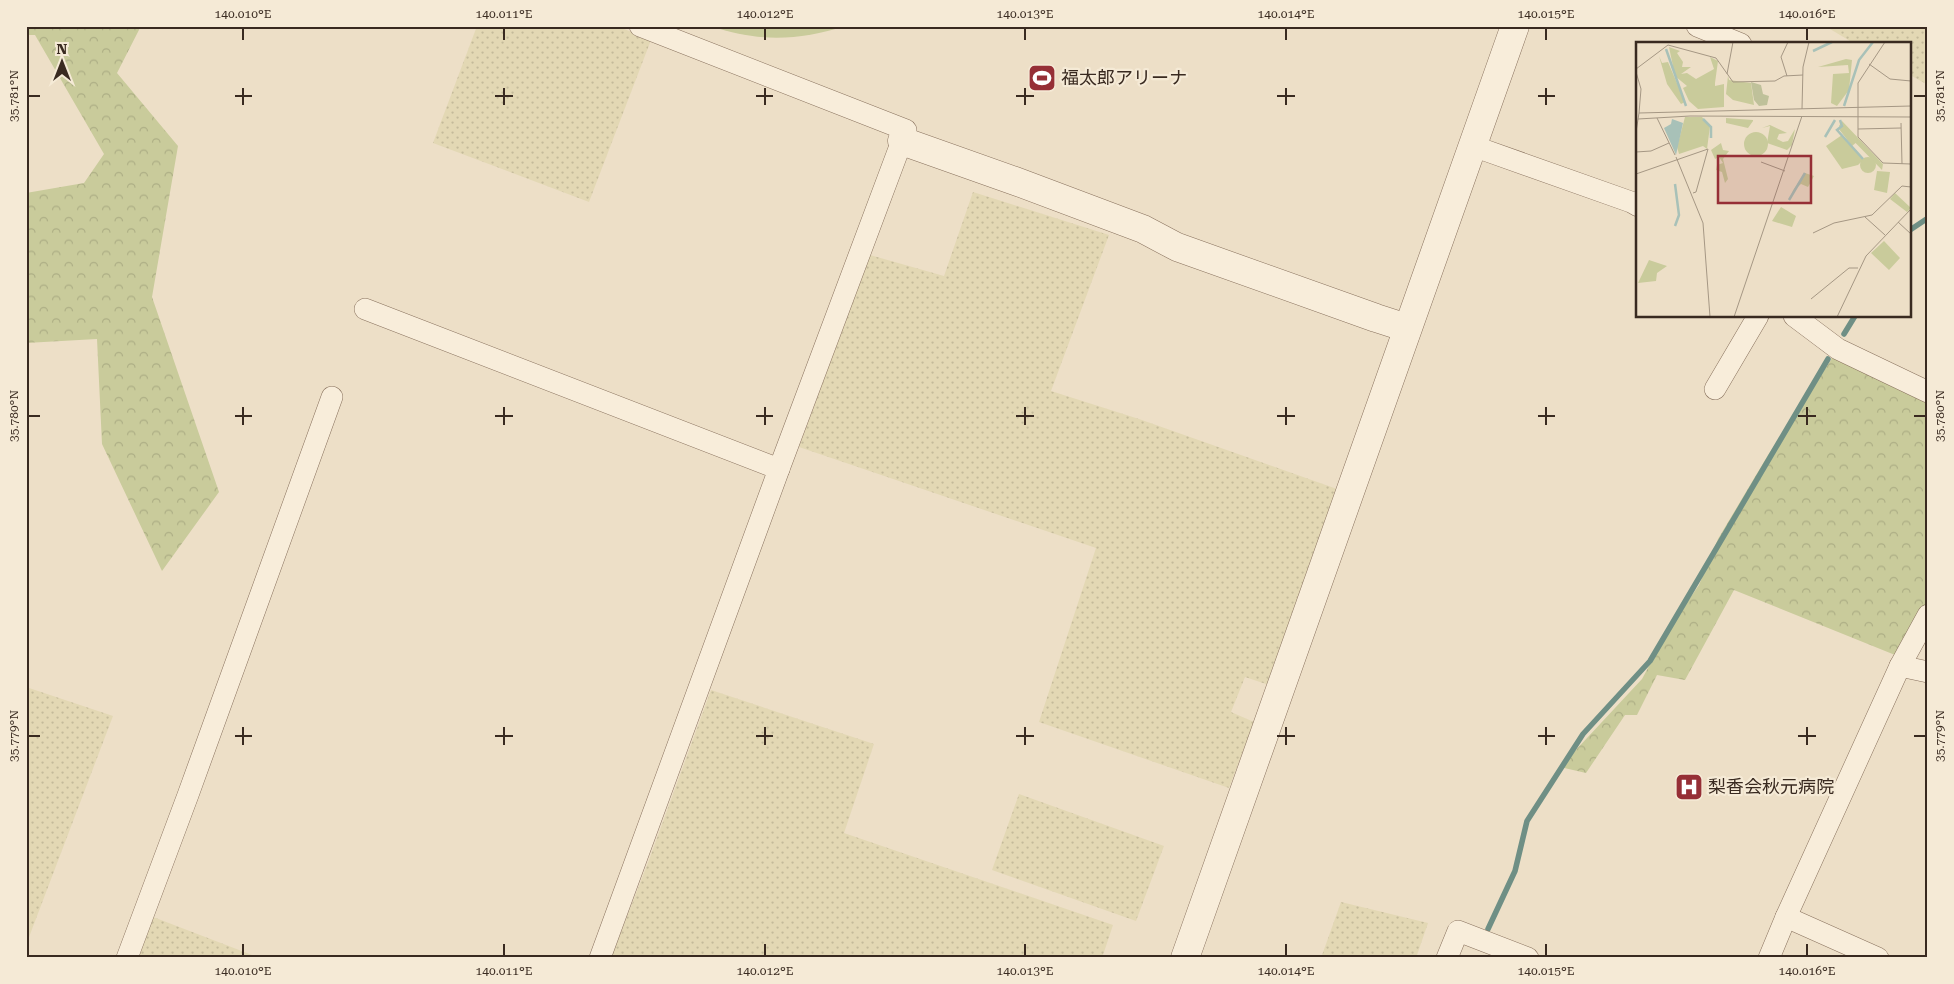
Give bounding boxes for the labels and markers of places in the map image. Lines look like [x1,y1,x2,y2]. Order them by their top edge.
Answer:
sports icon: 福太郎アリーナ [1027,63,1057,93]
place label: 福太郎アリーナ [1061,67,1187,88]
hospital icon: 梨香会秋元病院 [1674,772,1704,802]
place label: 梨香会秋元病院 [1708,776,1834,797]

